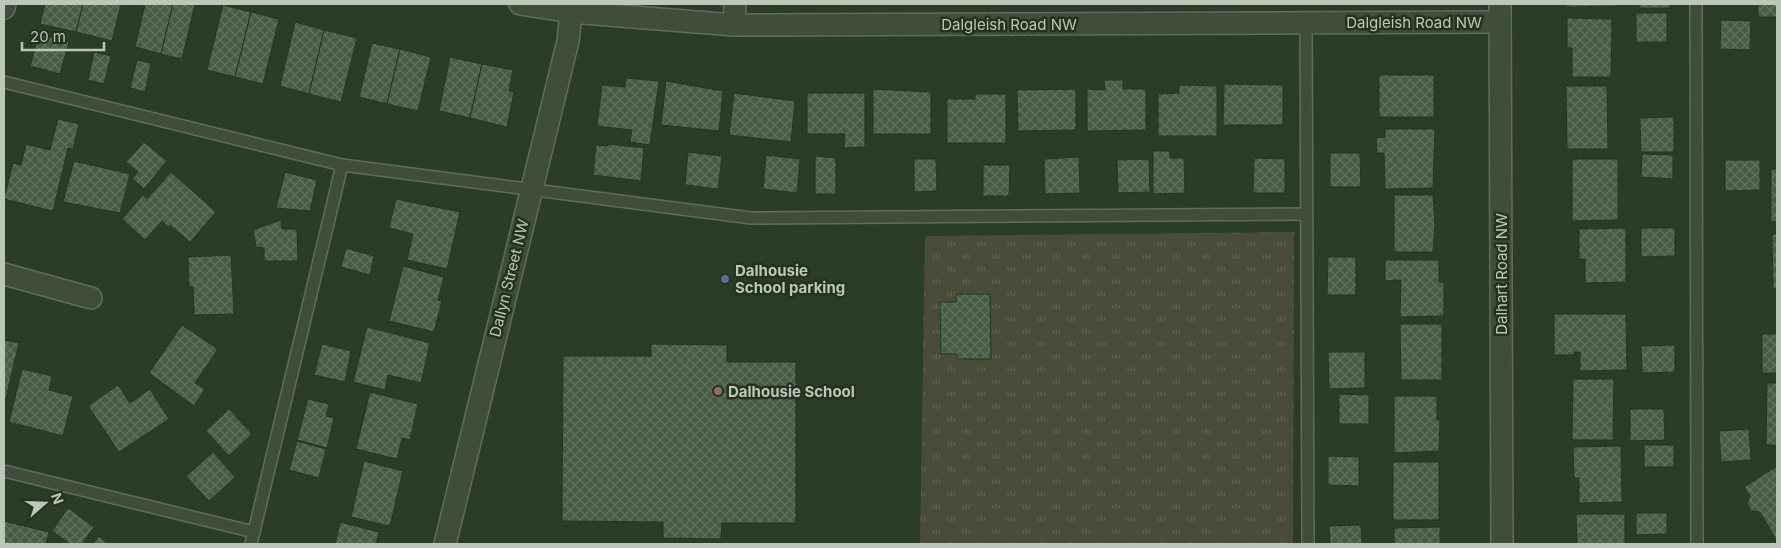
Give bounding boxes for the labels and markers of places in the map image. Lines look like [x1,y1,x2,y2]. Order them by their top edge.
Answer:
place label: Dalhousie School parking [735,261,845,297]
marker: Dalhousie School parking [719,273,731,285]
place label: Dalhousie School [728,382,855,401]
marker: Dalhousie School [712,385,724,397]

